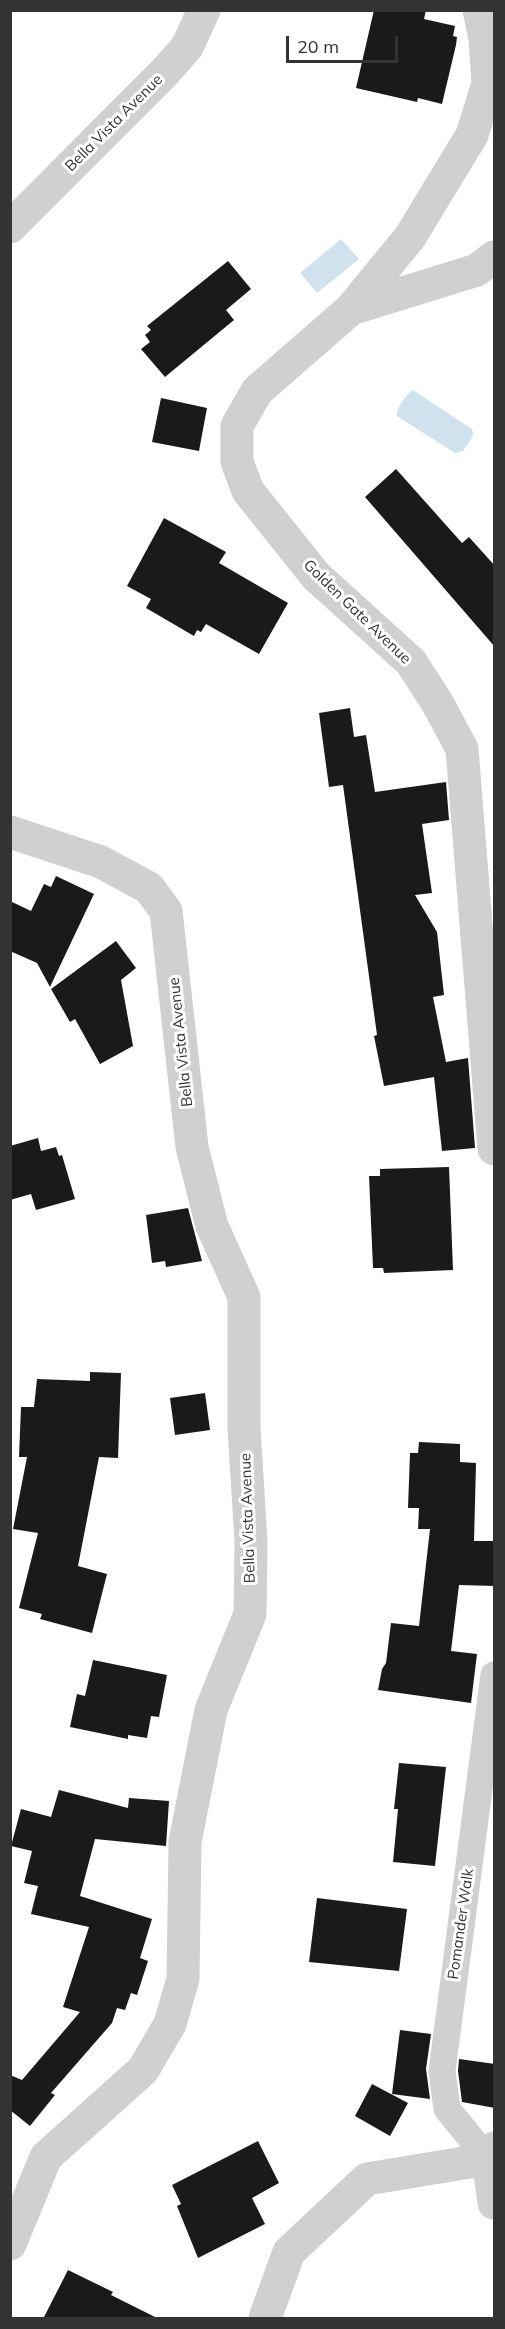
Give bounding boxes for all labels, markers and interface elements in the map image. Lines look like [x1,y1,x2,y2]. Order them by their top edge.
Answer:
scale bar [289,24,402,62]
text: 20 m [297,35,339,58]
street label: Bella Vista Avenue [62,71,166,175]
street label: Golden Gate Avenue [300,556,414,668]
street label: Bella Vista Avenue [165,976,197,1108]
street label: Bella Vista Avenue [237,1453,259,1583]
street label: Pomander Walk [444,1867,478,1981]

